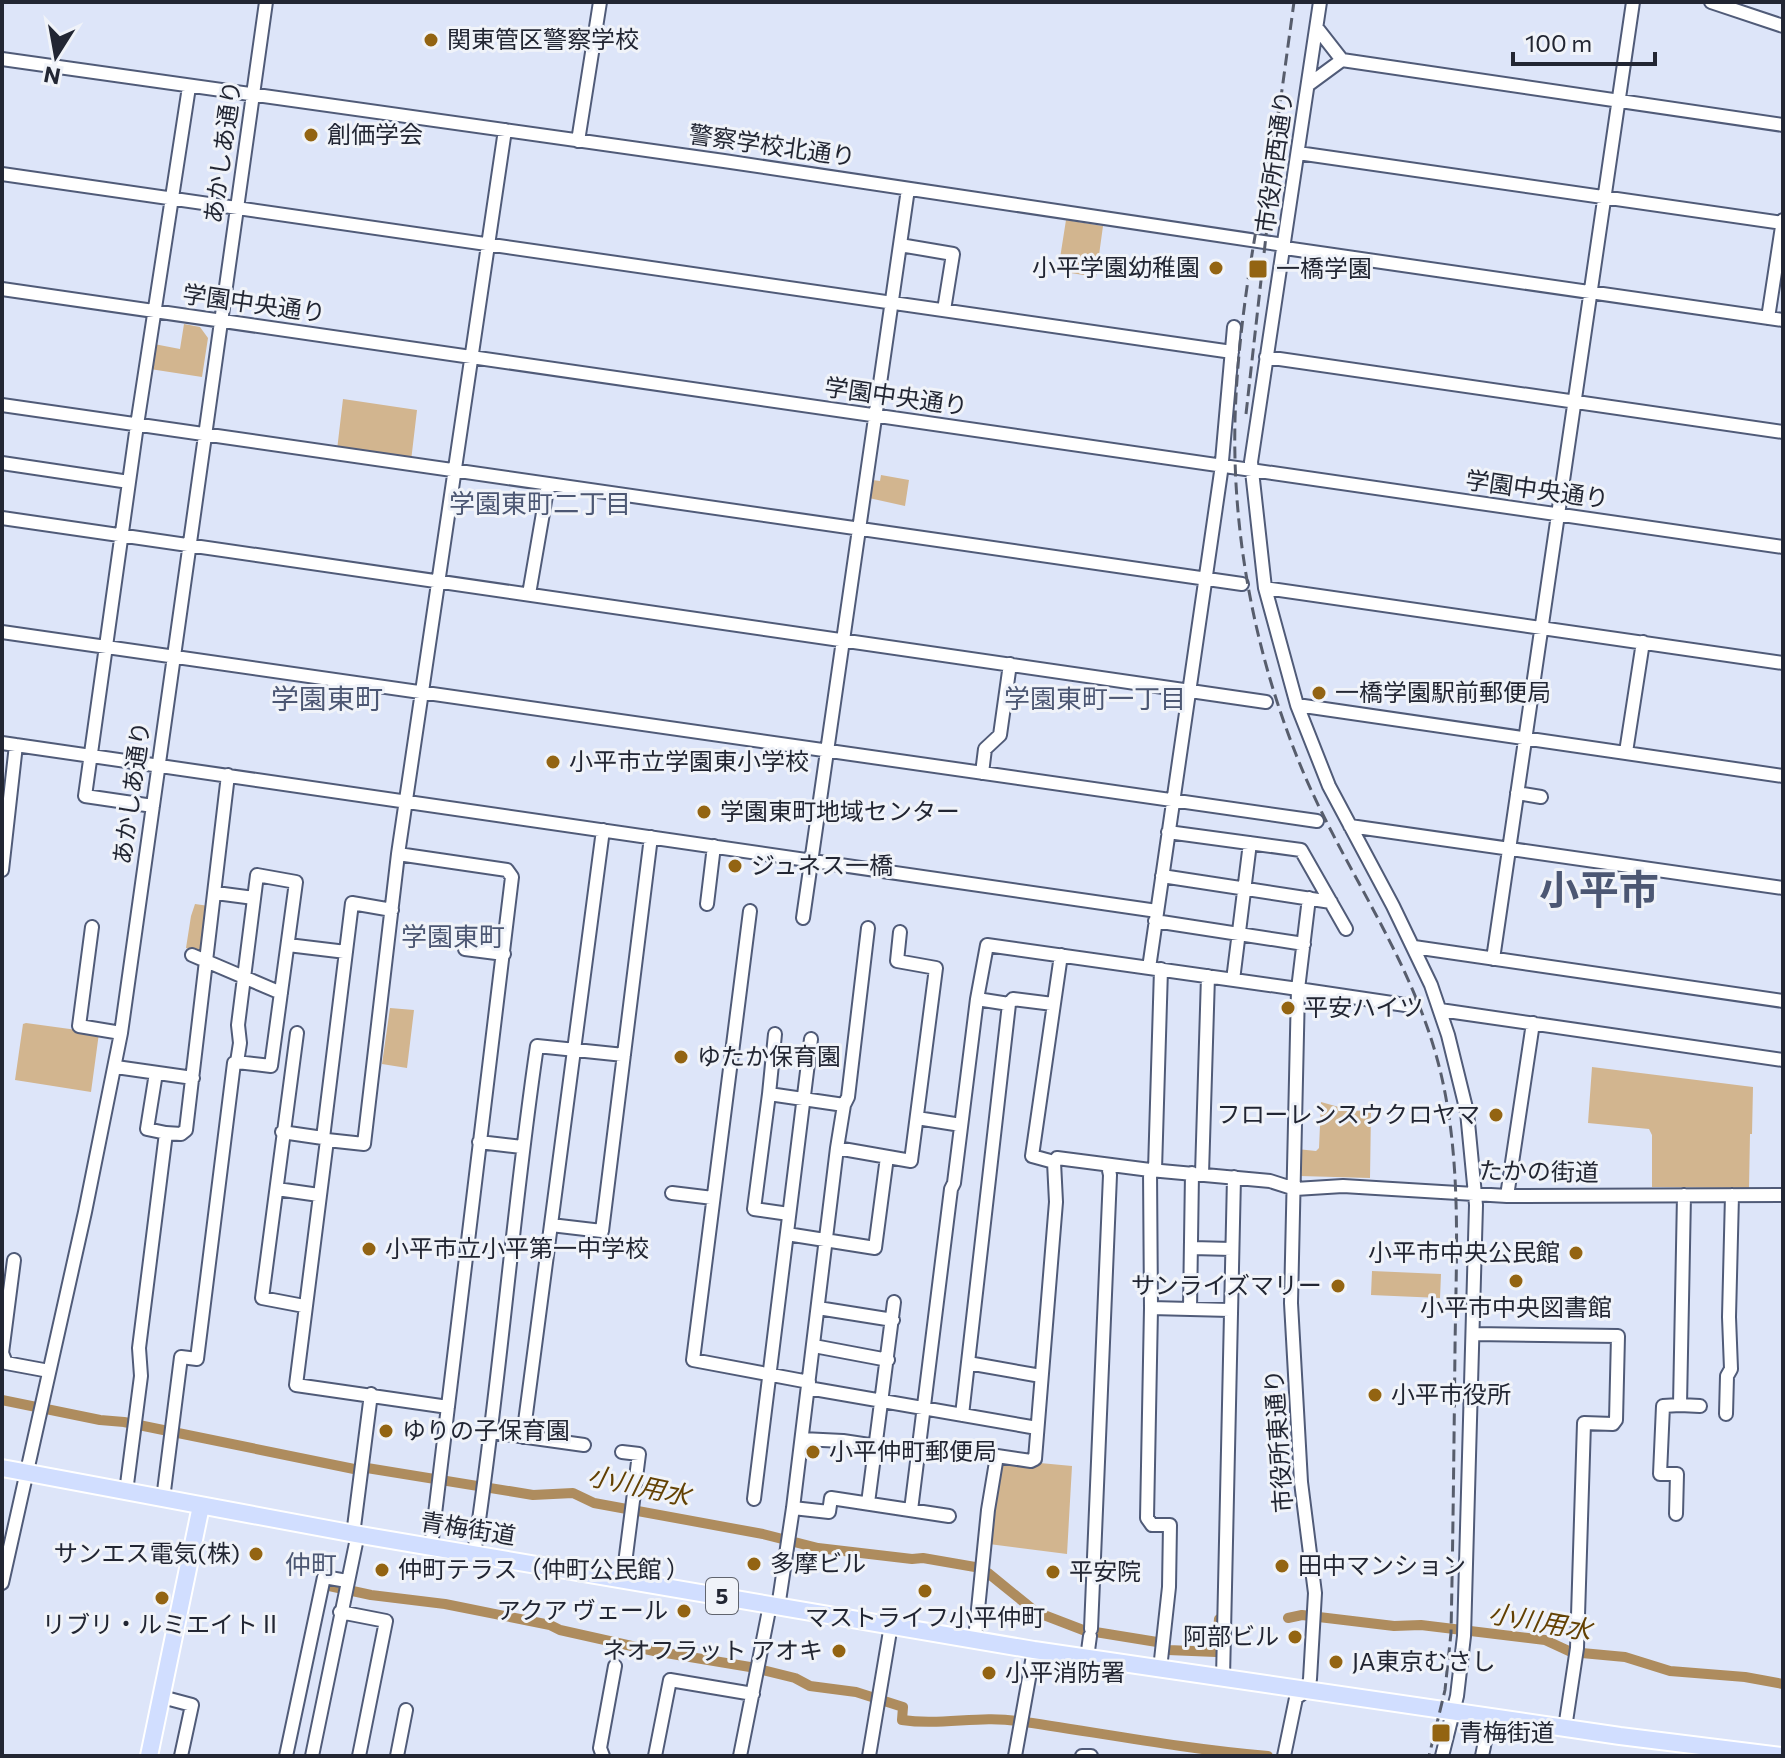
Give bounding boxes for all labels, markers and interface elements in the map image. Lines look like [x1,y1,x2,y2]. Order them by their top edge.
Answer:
north arrow [16,16,96,96]
scale bar [1513,16,1655,66]
place label: 関東管区警察学校 [447,24,639,53]
text: 100 m [1525,28,1592,57]
marker: 関東管区警察学校 [422,31,440,49]
text: N [41,61,63,91]
street label: あかしあ通り [197,78,246,225]
street label: 市役所西通り [1249,88,1298,235]
street label: 警察学校北通り [687,118,857,171]
place label: 創価学会 [327,119,423,148]
marker: 創価学会 [302,126,320,144]
place label: 小平学園幼稚園 [1032,252,1200,281]
place label: 一橋学園 [1276,253,1372,282]
marker: 一橋学園 [1247,258,1269,280]
marker: 小平学園幼稚園 [1207,259,1225,277]
street label: 学園中央通り [181,278,328,327]
street label: 学園中央通り [823,371,970,420]
street label: 学園中央通り [1464,464,1611,513]
district label: 学園東町二丁目 [449,487,631,518]
place label: 一橋学園駅前郵便局 [1335,677,1551,706]
district label: 学園東町 [271,681,383,715]
district label: 学園東町一丁目 [1004,682,1186,713]
marker: 一橋学園駅前郵便局 [1310,684,1328,702]
street label: あかしあ通り [106,719,155,866]
place label: 小平市立学園東小学校 [569,746,809,775]
marker: 小平市立学園東小学校 [544,753,562,771]
place label: 学園東町地域センター [720,796,960,825]
marker: 学園東町地域センター [695,803,713,821]
place label: ジュネス一橋 [751,850,893,879]
marker: ジュネス一橋 [726,857,744,875]
district label: 小平市 [1539,863,1659,912]
district label: 学園東町 [401,920,505,951]
place label: 平安ハイツ [1304,992,1424,1021]
marker: 平安ハイツ [1279,999,1297,1017]
place label: ゆたか保育園 [697,1041,841,1070]
marker: ゆたか保育園 [672,1048,690,1066]
place label: フローレンスウクロヤマ [1216,1099,1480,1128]
marker: フローレンスウクロヤマ [1487,1106,1505,1124]
street label: たかの街道 [1479,1155,1599,1186]
place label: 小平市立小平第一中学校 [385,1233,649,1262]
place label: 小平市中央公民館 [1368,1237,1560,1266]
marker: 小平市立小平第一中学校 [360,1240,378,1258]
marker: 小平市中央公民館 [1567,1244,1585,1262]
place label: サンライズマリー [1131,1270,1322,1299]
marker: 小平市中央図書館 [1507,1272,1525,1290]
marker: サンライズマリー [1329,1277,1347,1295]
place label: 小平市中央図書館 [1420,1292,1612,1321]
street label: 市役所東通り [1258,1368,1297,1514]
place label: 小平市役所 [1391,1379,1511,1408]
marker: 小平市役所 [1366,1386,1384,1404]
place label: ゆりの子保育園 [402,1415,570,1444]
marker: ゆりの子保育園 [377,1422,395,1440]
place label: 小平仲町郵便局 [829,1436,997,1465]
marker: 小平仲町郵便局 [804,1443,822,1461]
water label: 小川用水 [585,1459,696,1511]
street label: 青梅街道 [419,1506,518,1549]
place label: サンエス電気(株) [54,1538,240,1567]
marker: サンエス電気(株) [247,1545,265,1563]
district label: 仲町 [285,1548,337,1579]
place label: 多摩ビル [770,1548,866,1577]
place label: 田中マンション [1298,1550,1466,1579]
place label: 仲町テラス（仲町公民館 ） [398,1554,690,1583]
marker: 多摩ビル [745,1555,763,1573]
place label: 平安院 [1069,1556,1141,1585]
marker: 田中マンション [1273,1557,1291,1575]
marker: 仲町テラス（仲町公民館 ） [373,1561,391,1579]
marker: 平安院 [1044,1563,1062,1581]
road number: 5 [706,1578,738,1614]
marker: マストライフ小平仲町 [916,1582,934,1600]
marker: リブリ・ルミエイトⅡ [153,1589,171,1607]
place label: アクア ヴェール [497,1595,668,1624]
water label: 小川用水 [1486,1596,1597,1645]
marker: アクア ヴェール [675,1602,693,1620]
place label: マストライフ小平仲町 [805,1602,1045,1631]
place label: リブリ・ルミエイトⅡ [42,1609,282,1638]
place label: 阿部ビル [1183,1621,1279,1650]
marker: 阿部ビル [1286,1628,1304,1646]
place label: ネオフラット アオキ [602,1635,823,1664]
marker: ネオフラット アオキ [830,1642,848,1660]
place label: JA東京むさし [1352,1646,1496,1675]
marker: JA東京むさし [1327,1653,1345,1671]
place label: 小平消防署 [1005,1657,1125,1686]
marker: 小平消防署 [980,1664,998,1682]
place label: 青梅街道 [1459,1717,1555,1746]
marker: 青梅街道 [1430,1722,1452,1744]

